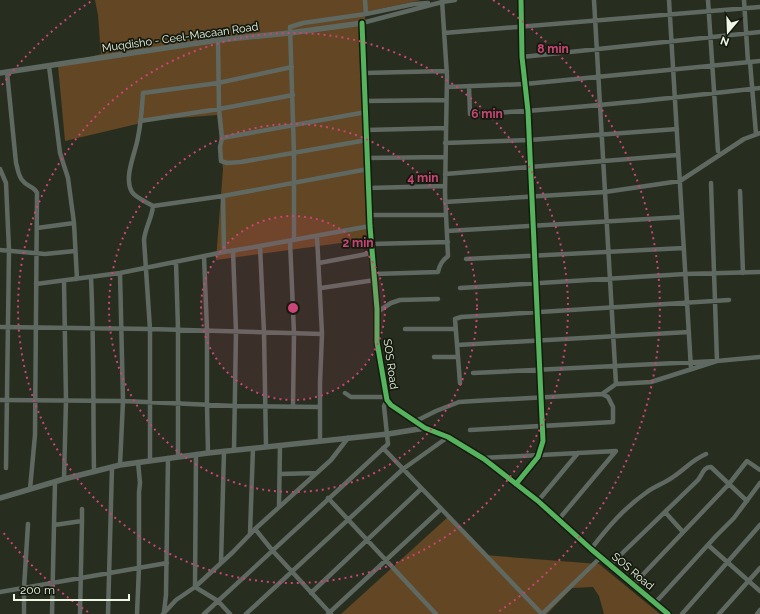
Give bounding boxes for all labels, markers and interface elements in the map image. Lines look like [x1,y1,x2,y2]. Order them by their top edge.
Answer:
north arrow [708,12,748,52]
street label: Muqdisho - Ceel-Macaan Road [101,20,259,55]
text: N [719,33,731,48]
text: 8 min [537,42,569,56]
text: 6 min [471,107,503,121]
text: 4 min [407,171,439,185]
text: 2 min [342,236,374,250]
centre of rings [286,301,300,315]
street label: SOS Road [381,338,400,390]
street label: SOS Road [609,550,656,593]
scale bar [14,576,129,602]
text: 200 m [20,583,55,597]

